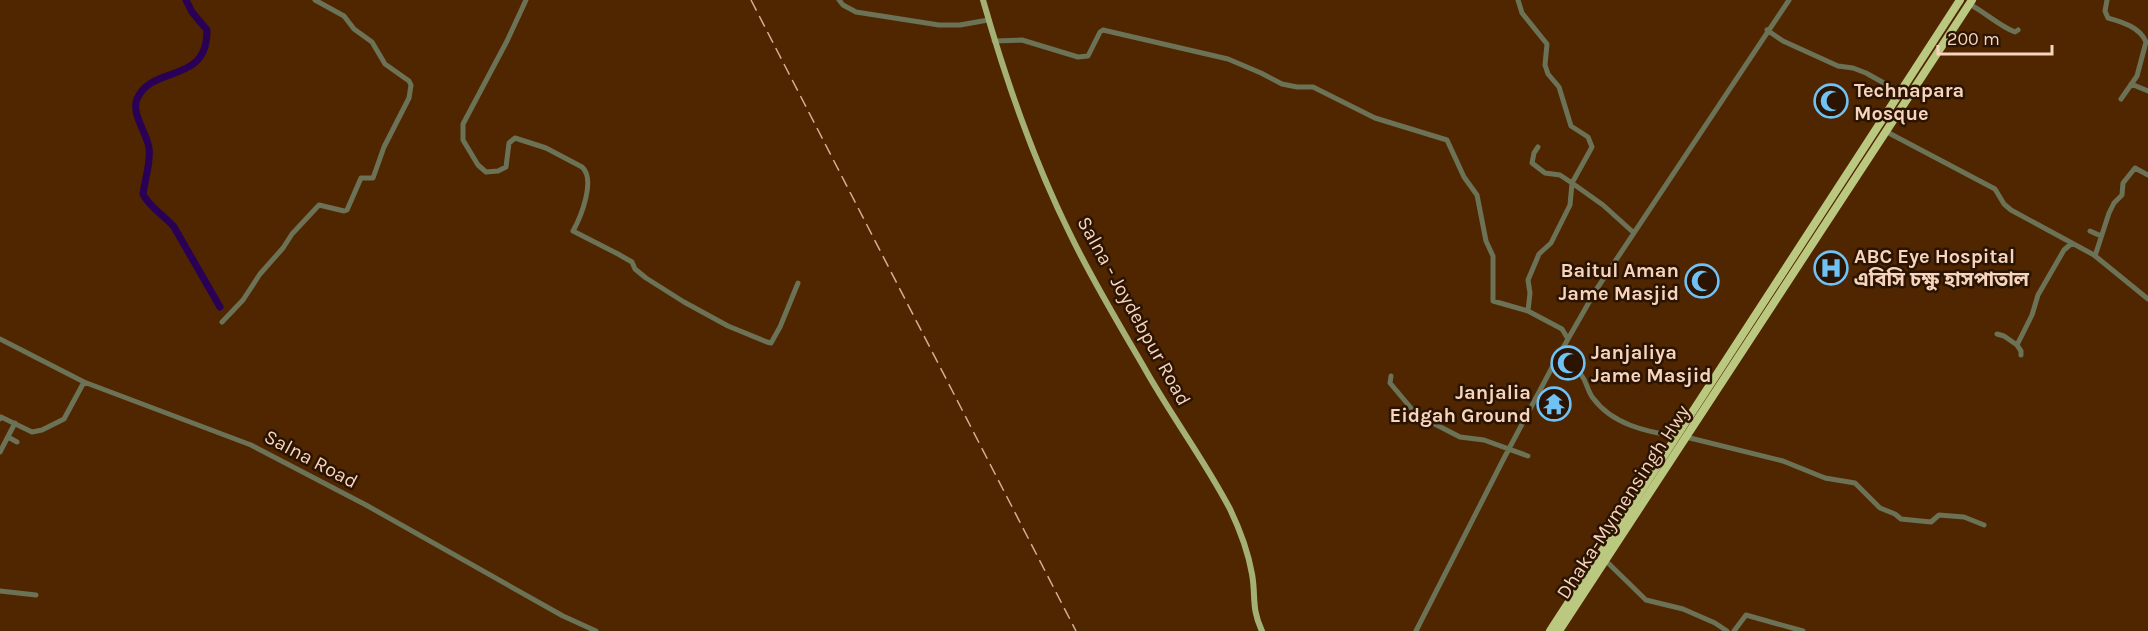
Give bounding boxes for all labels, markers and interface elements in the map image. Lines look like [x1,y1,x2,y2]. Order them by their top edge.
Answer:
scale bar [1938,18,2052,56]
text: 200 m [1947,28,2000,50]
place label: Technapara Mosque [1854,79,1964,125]
mosque icon: Technapara Mosque [1813,83,1849,119]
street label: Salna - Joydebpur Road [1072,213,1196,409]
place label: ABC Eye Hospital এবিসি চক্ষু হাসপাতাল [1854,245,2030,291]
hospital icon: ABC Eye Hospital এবিসি চক্ষু হাসপাতাল [1813,250,1849,286]
place label: Baitul Aman Jame Masjid [1559,259,1679,305]
mosque icon: Baitul Aman Jame Masjid [1684,263,1720,299]
place label: Janjaliya Jame Masjid [1591,341,1712,387]
mosque icon: Janjaliya Jame Masjid [1550,345,1586,381]
place label: Janjalia Eidgah Ground [1390,381,1531,427]
temple icon: Janjalia Eidgah Ground [1536,386,1572,422]
street label: Dhaka-Mymensingh Hwy [1552,401,1694,603]
street label: Salna Road [260,425,362,493]

